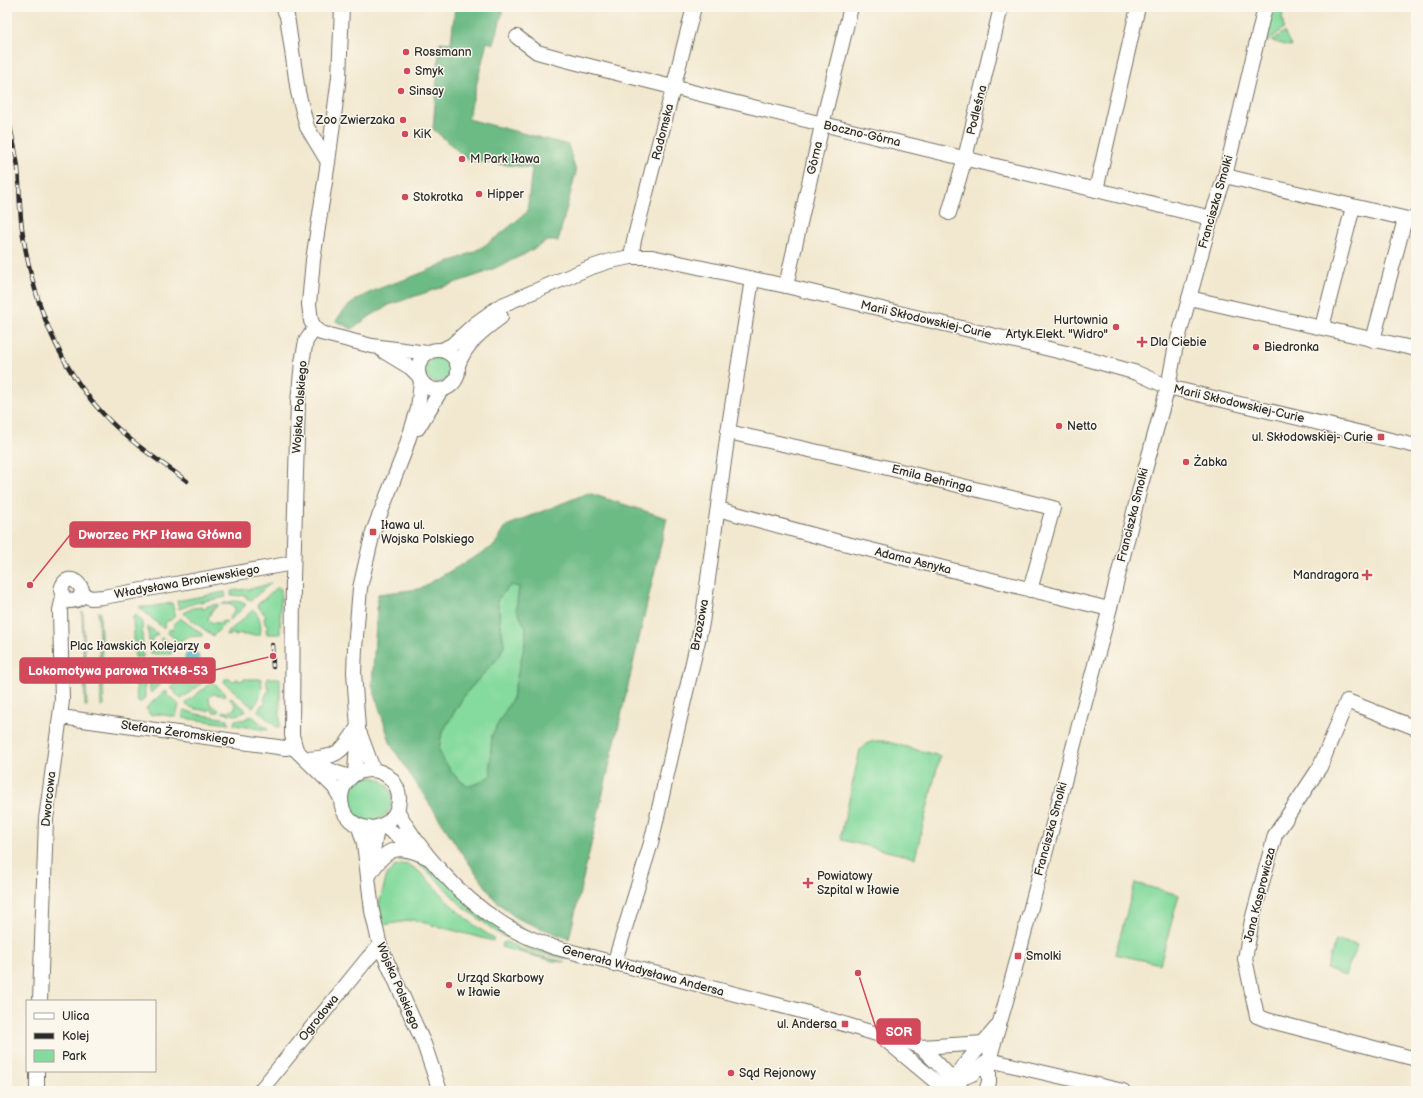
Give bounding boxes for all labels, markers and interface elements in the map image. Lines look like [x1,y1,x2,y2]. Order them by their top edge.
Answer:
place label: Rossmann [414,45,472,60]
marker: Rossmann [401,47,411,57]
place label: Smyk [415,64,444,79]
marker: Smyk [402,66,412,76]
street label: Podleśna [964,83,990,136]
place label: Sinsay [409,84,445,99]
marker: Sinsay [396,86,406,96]
street label: Radomska [649,102,677,162]
place label: Zoo Zwierzaka [315,113,395,128]
marker: Zoo Zwierzaka [398,115,408,125]
street label: Boczno-Górna [822,118,902,150]
place label: KiK [413,127,432,142]
marker: KiK [400,129,410,139]
street label: Górna [804,140,826,176]
place label: M Park Iława [470,152,540,167]
street label: Franciszka Smolki [1195,153,1237,250]
marker: M Park Iława [457,154,467,164]
place label: Hipper [487,187,525,202]
marker: Hipper [474,189,484,199]
place label: Stokrotka [413,190,463,205]
marker: Stokrotka [400,192,410,202]
street label: Marii Skłodowskiej-Curie [859,298,993,342]
place label: Hurtownia Artyk.Elekt. "Widro" [1006,313,1108,342]
marker: Hurtownia Artyk.Elekt. "Widro" [1111,322,1121,332]
place label: Dla Ciebie [1150,335,1207,350]
marker: Dla Ciebie [1137,337,1147,347]
place label: Biedronka [1264,340,1319,355]
marker: Biedronka [1251,342,1261,352]
street label: Wojska Polskiego [289,360,311,454]
street label: Marii Skłodowskiej-Curie [1172,382,1306,426]
place label: Netto [1067,419,1097,434]
marker: Netto [1054,421,1064,431]
place label: ul. Skłodowskiej- Curie [1252,430,1373,445]
marker: ul. Skłodowskiej- Curie [1376,432,1386,442]
place label: Żabka [1193,454,1228,470]
marker: Żabka [1181,457,1191,467]
street label: Emila Behringa [890,462,974,496]
street label: Franciszka Smolki [1114,466,1152,564]
place label: Iława ul. Wojska Polskiego [381,518,475,547]
callout: Dworzec PKP Iława Główna [70,522,250,547]
text: Dworzec PKP Iława Główna [78,527,242,543]
marker: Iława ul. Wojska Polskiego [368,527,378,537]
street label: Adama Asnyka [873,544,953,578]
street label: Władysława Broniewskiego [113,562,261,602]
place label: Mandragora [1293,568,1359,583]
marker: Mandragora [1362,570,1372,580]
street label: Brzozowa [688,598,712,652]
place label: Plac Iławskich Kolejarzy [70,639,200,654]
marker: Plac Iławskich Kolejarzy [202,641,212,651]
callout: Lokomotywa parowa TKt48-53 [20,658,215,683]
text: Lokomotywa parowa TKt48-53 [28,663,208,679]
street label: Stefana Żeromskiego [120,717,236,748]
street label: Dworcowa [39,770,59,827]
street label: Franciszka Smolki [1031,780,1071,878]
street label: Jana Kasprowicza [1241,846,1279,944]
place label: Powiatowy Szpital w Iławie [817,869,899,898]
marker: Powiatowy Szpital w Iławie [802,877,814,889]
street label: Wojska Polskiego [373,940,423,1032]
street label: Generała Władysława Andersa [560,942,726,1000]
place label: Smolki [1026,949,1062,964]
marker: Smolki [1013,951,1023,961]
place label: Urząd Skarbowy w Iławie [457,971,545,1000]
marker: Urząd Skarbowy w Iławie [444,980,454,990]
street label: Ogrodowa [296,992,342,1044]
legend [26,1000,156,1072]
text: Ulica [62,1009,90,1024]
place label: ul. Andersa [777,1017,837,1032]
marker: ul. Andersa [840,1019,850,1029]
callout: SOR [877,1019,920,1044]
text: SOR [886,1024,912,1040]
text: Kolej [62,1029,89,1044]
text: Park [62,1049,86,1064]
place label: Sąd Rejonowy [739,1066,816,1081]
marker: Sąd Rejonowy [726,1068,736,1078]

